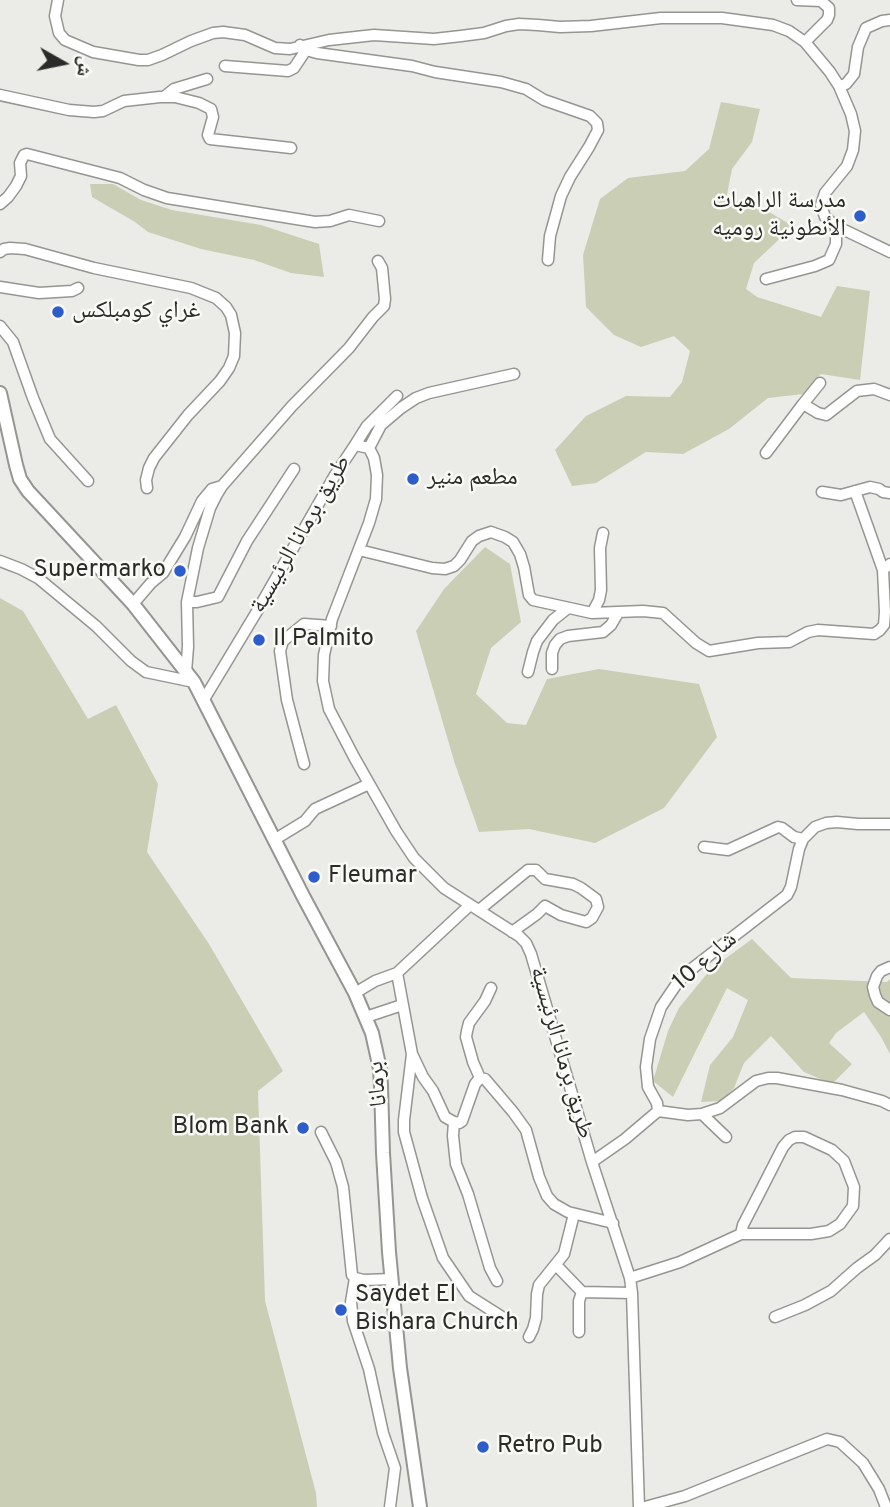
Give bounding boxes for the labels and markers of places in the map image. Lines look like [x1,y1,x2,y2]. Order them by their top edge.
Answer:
place label: مدرسة الراهبات الأنطونية روميه [712,188,846,244]
marker: مدرسة الراهبات الأنطونية روميه [852,208,868,224]
place label: غراي كومبلكس [72,298,200,326]
marker: غراي كومبلكس [50,304,66,320]
place label: مطعم منير [427,465,518,493]
marker: مطعم منير [405,471,421,487]
place label: Supermarko [34,557,166,585]
marker: Supermarko [172,563,188,579]
place label: Il Palmito [273,626,374,654]
marker: Il Palmito [251,632,267,648]
place label: Fleumar [328,863,417,891]
marker: Fleumar [306,869,322,885]
place label: Blom Bank [173,1114,289,1142]
marker: Blom Bank [295,1120,311,1136]
place label: Saydet El Bishara Church [355,1282,519,1338]
marker: Saydet El Bishara Church [333,1302,349,1318]
place label: Retro Pub [497,1433,603,1461]
marker: Retro Pub [475,1439,491,1455]

